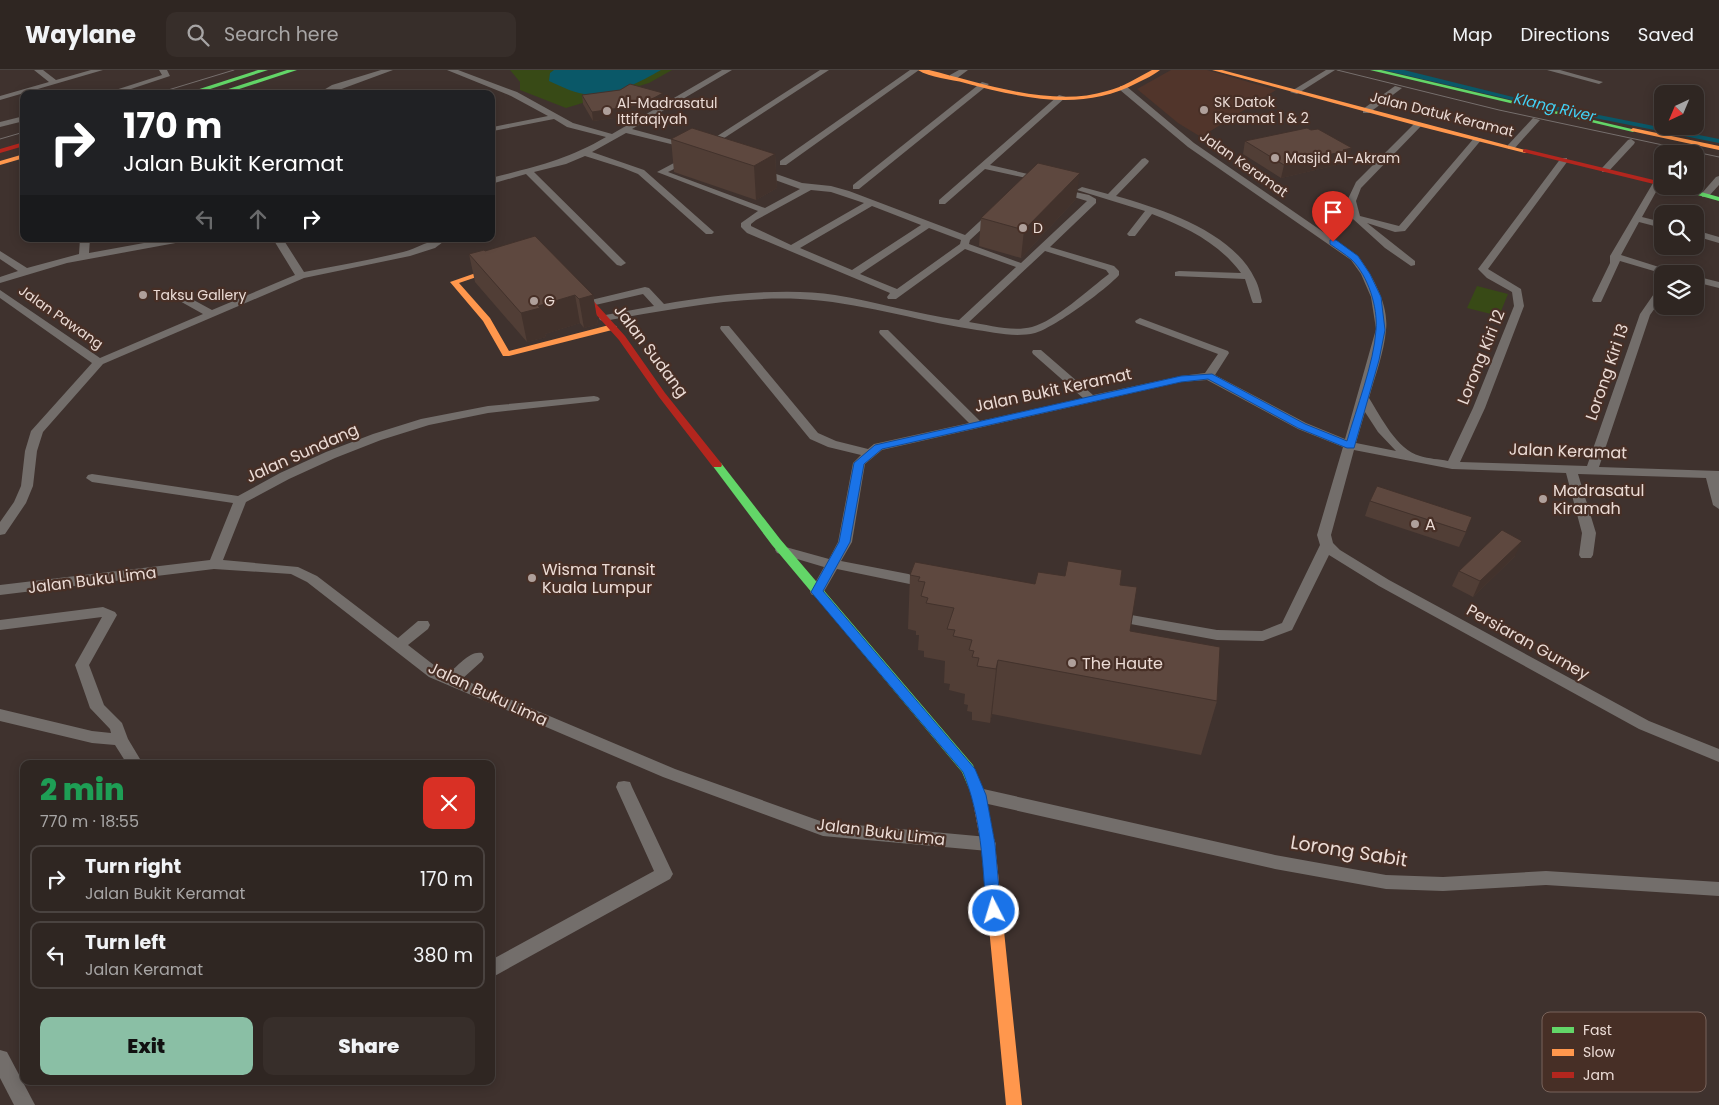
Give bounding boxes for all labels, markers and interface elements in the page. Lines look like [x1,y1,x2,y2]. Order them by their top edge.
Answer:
search box [166,12,516,57]
text: Waylane [25,18,136,51]
icon: search [184,21,212,49]
text: Search here [224,21,339,48]
text: Map [1453,22,1492,47]
text: Directions [1520,22,1610,47]
text: Saved [1638,22,1694,47]
north arrow [1654,85,1704,135]
map controls [1654,85,1704,315]
street label: Jalan Datuk Keramat [1368,86,1516,142]
water label: Klang River [1512,87,1598,127]
place label: SK Datok Keramat 1 & 2 [1214,92,1309,128]
place label: Al-Madrasatul Ittifaqiyah [617,93,718,129]
text: 170 m [123,101,222,150]
marker: SK Datok Keramat 1 & 2 [1198,104,1210,116]
marker: Al-Madrasatul Ittifaqiyah [601,105,613,117]
icon: right [40,110,105,175]
street label: Jalan Keramat [1196,126,1292,202]
button: sound [1654,145,1704,195]
text: Jalan Bukit Keramat [123,148,343,179]
place label: Masjid Al-Akram [1285,148,1400,168]
marker: Masjid Al-Akram [1269,152,1281,164]
pin [1312,191,1354,242]
icon: arrive [1319,198,1347,226]
icon: left [191,205,219,233]
icon: ahead [244,205,272,233]
icon: right [297,205,325,233]
button: search [1654,205,1704,255]
place label: D [1033,218,1043,238]
marker: D [1017,222,1029,234]
button: layers [1654,265,1704,315]
street label: Jalan Pawang [15,280,107,354]
place label: Taksu Gallery [153,285,246,305]
marker: Taksu Gallery [137,289,149,301]
place label: G [544,291,555,311]
marker: G [528,295,540,307]
street label: Jalan Sudang [608,300,694,402]
street label: Lorong Kiri 12 [1451,306,1511,408]
street label: Lorong Kiri 13 [1580,321,1634,423]
street label: Jalan Bukit Keramat [972,362,1134,418]
street label: Jalan Sundang [242,418,362,488]
street label: Jalan Keramat [1509,437,1628,465]
place label: Madrasatul Kiramah [1553,479,1644,520]
marker: Madrasatul Kiramah [1537,493,1549,505]
place label: A [1425,513,1436,536]
marker: A [1409,518,1421,530]
place label: Wisma Transit Kuala Lumpur [542,558,655,599]
street label: Jalan Buku Lima [26,561,158,599]
marker: Wisma Transit Kuala Lumpur [526,572,538,584]
street label: Persiaran Gurney [1462,599,1594,685]
place label: The Haute [1082,652,1163,675]
street label: Jalan Buku Lima [424,656,552,732]
marker: The Haute [1066,657,1078,669]
text: 2 min [40,768,125,811]
button: close [423,777,475,829]
text: 770 m · 18:55 [40,810,139,833]
street label: Jalan Buku Lima [815,813,947,851]
street label: Lorong Sabit [1289,828,1410,874]
text: Turn right [85,853,181,880]
icon: right [42,865,70,893]
text: 170 m [420,866,473,893]
text: Jalan Bukit Keramat [85,882,245,905]
position arrow [967,884,1019,936]
text: Turn left [85,929,166,956]
icon: left [42,941,70,969]
text: 380 m [413,942,473,969]
text: Jalan Keramat [85,958,203,981]
legend [1542,1012,1706,1092]
button: Exit [40,1017,253,1075]
button: Share [263,1017,475,1075]
text: Fast [1583,1020,1612,1040]
text: Slow [1583,1042,1616,1062]
text: Jam [1583,1065,1614,1085]

